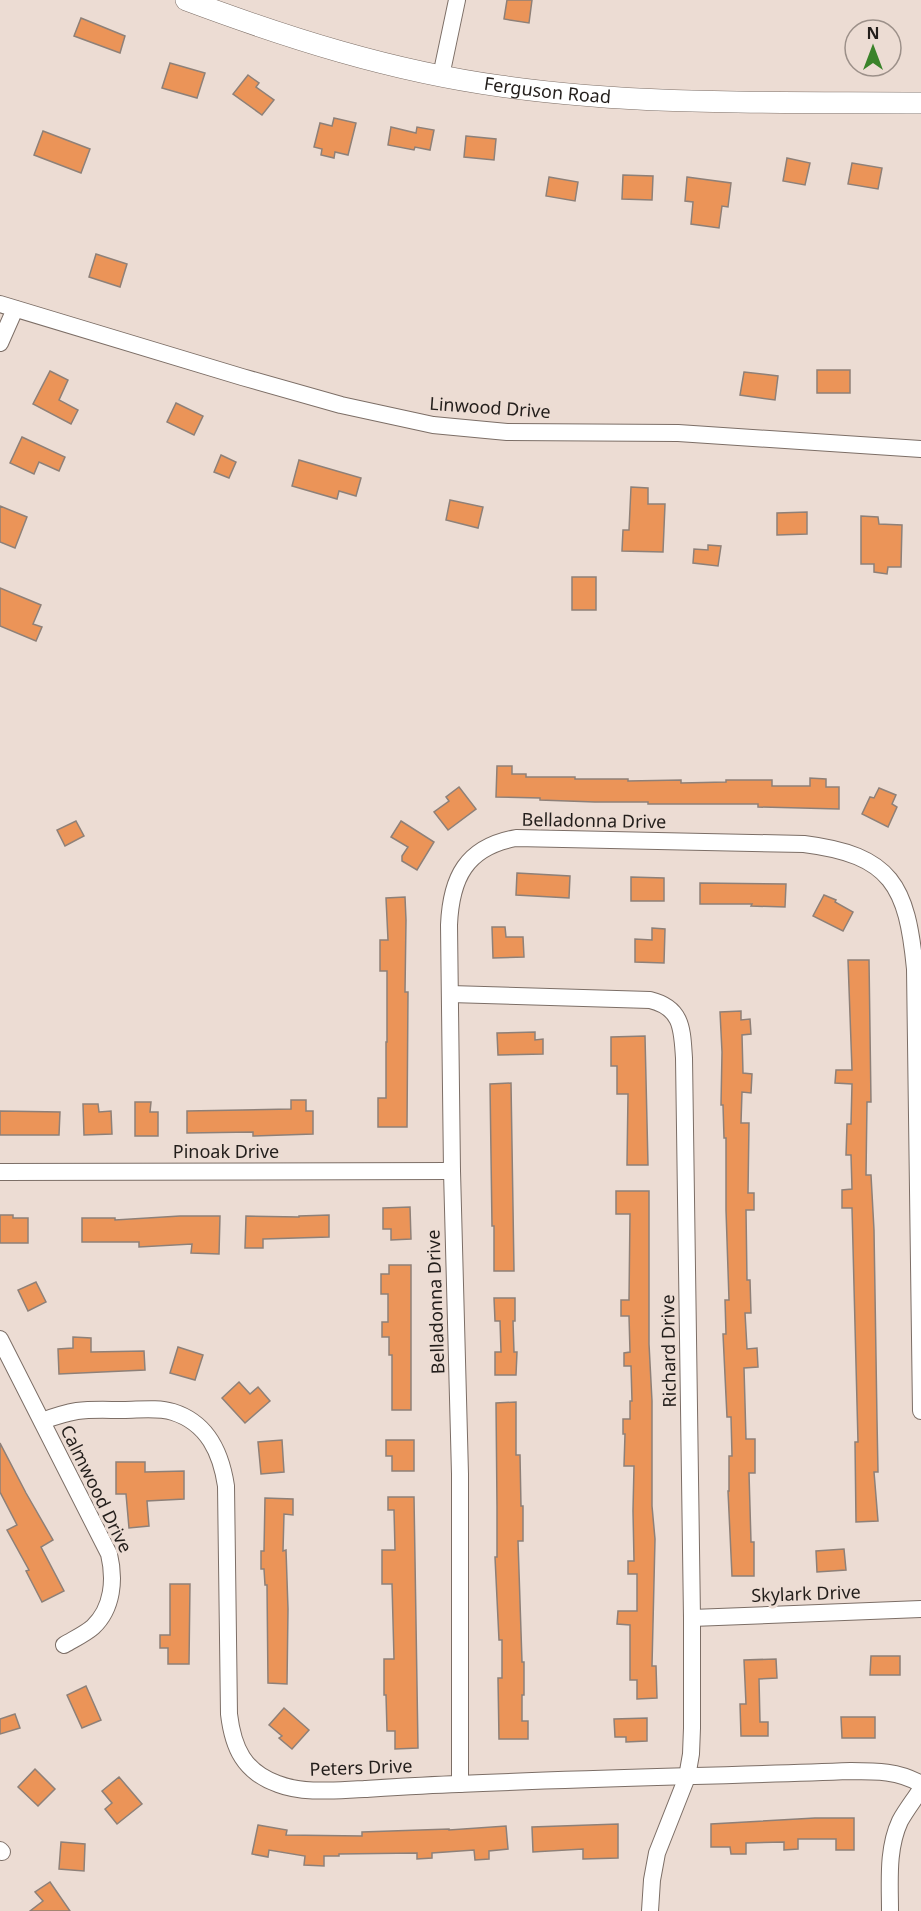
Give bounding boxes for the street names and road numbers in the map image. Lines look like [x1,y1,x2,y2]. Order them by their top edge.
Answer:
street label: Ferguson Road [482,71,612,108]
street label: Linwood Drive [429,391,551,423]
street label: Belladonna Drive [521,807,667,833]
street label: Pinoak Drive [173,1139,279,1163]
street label: Belladonna Drive [420,1229,450,1375]
street label: Richard Drive [655,1294,681,1408]
street label: Calmwood Drive [56,1421,138,1556]
street label: Skylark Drive [751,1579,861,1607]
street label: Peters Drive [309,1753,413,1781]

